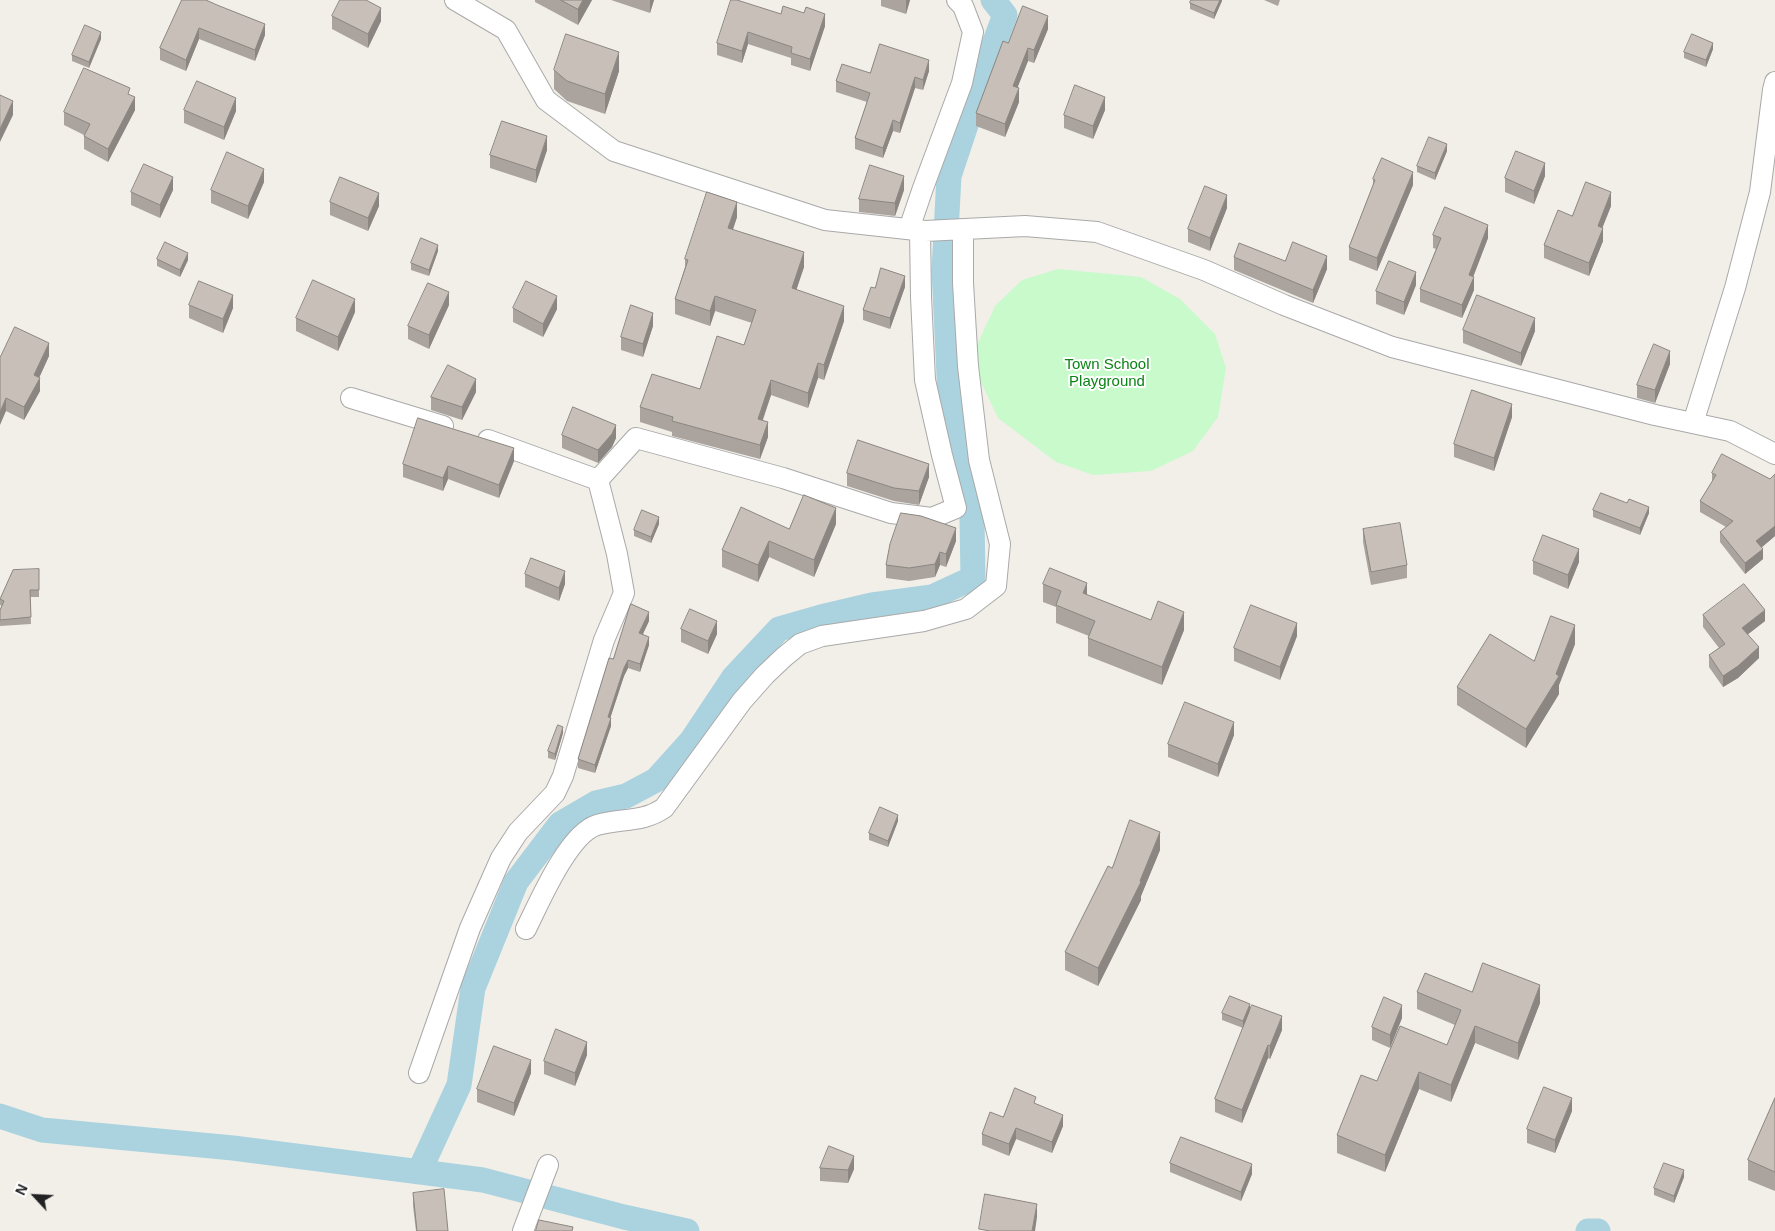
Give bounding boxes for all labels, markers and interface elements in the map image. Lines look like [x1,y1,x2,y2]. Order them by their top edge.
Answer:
park label: Town School Playground [1064,356,1150,391]
north arrow [10,1171,60,1221]
text: N [12,1182,31,1198]

